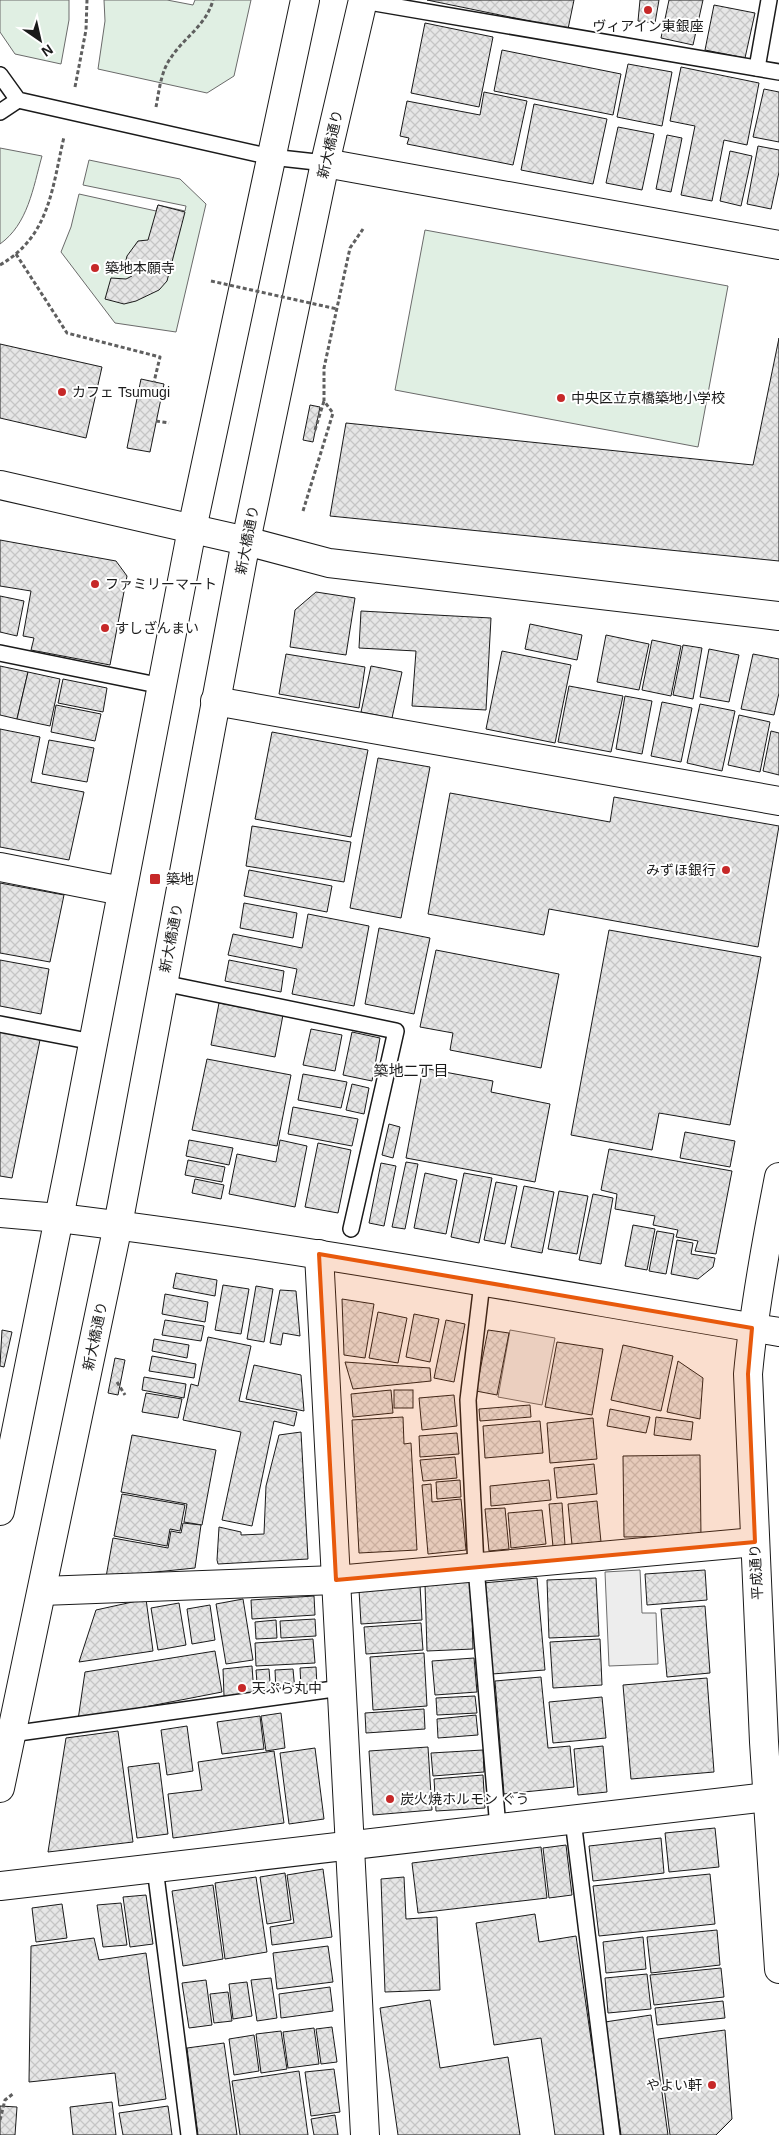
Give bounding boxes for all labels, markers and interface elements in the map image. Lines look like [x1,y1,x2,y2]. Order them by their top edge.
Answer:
marker: ヴィアイン東銀座 [642,4,654,16]
north arrow [15,15,65,65]
place label: ヴィアイン東銀座 [592,18,704,34]
text: N [39,41,56,60]
street label: 新大橋通り [314,108,346,180]
place label: 築地本願寺 [105,260,175,276]
marker: 築地本願寺 [89,262,101,274]
place label: カフェ Tsumugi [72,384,170,400]
marker: カフェ Tsumugi [56,386,68,398]
place label: 中央区立京橋築地小学校 [571,390,725,406]
marker: 中央区立京橋築地小学校 [555,392,567,404]
street label: 新大橋通り [232,504,262,576]
place label: ファミリーマート [105,576,217,592]
marker: ファミリーマート [89,578,101,590]
place label: すしざんまい [115,620,199,636]
marker: すしざんまい [99,622,111,634]
place label: みずほ銀行 [646,862,716,878]
marker: みずほ銀行 [720,864,732,876]
place label: 築地 [166,871,194,887]
marker: 築地 [148,872,162,886]
street label: 新大橋通り [156,902,186,974]
district label: 築地二丁目 [373,1062,449,1079]
street label: 新大橋通り [80,1300,110,1372]
street label: 平成通り [747,1544,765,1600]
place label: 天ぷら丸中 [252,1680,322,1696]
marker: 天ぷら丸中 [236,1682,248,1694]
place label: 炭火焼ホルモン ぐう [400,1791,530,1807]
marker: 炭火焼ホルモン ぐう [384,1793,396,1805]
place label: やよい軒 [646,2077,702,2093]
marker: やよい軒 [706,2079,718,2091]

